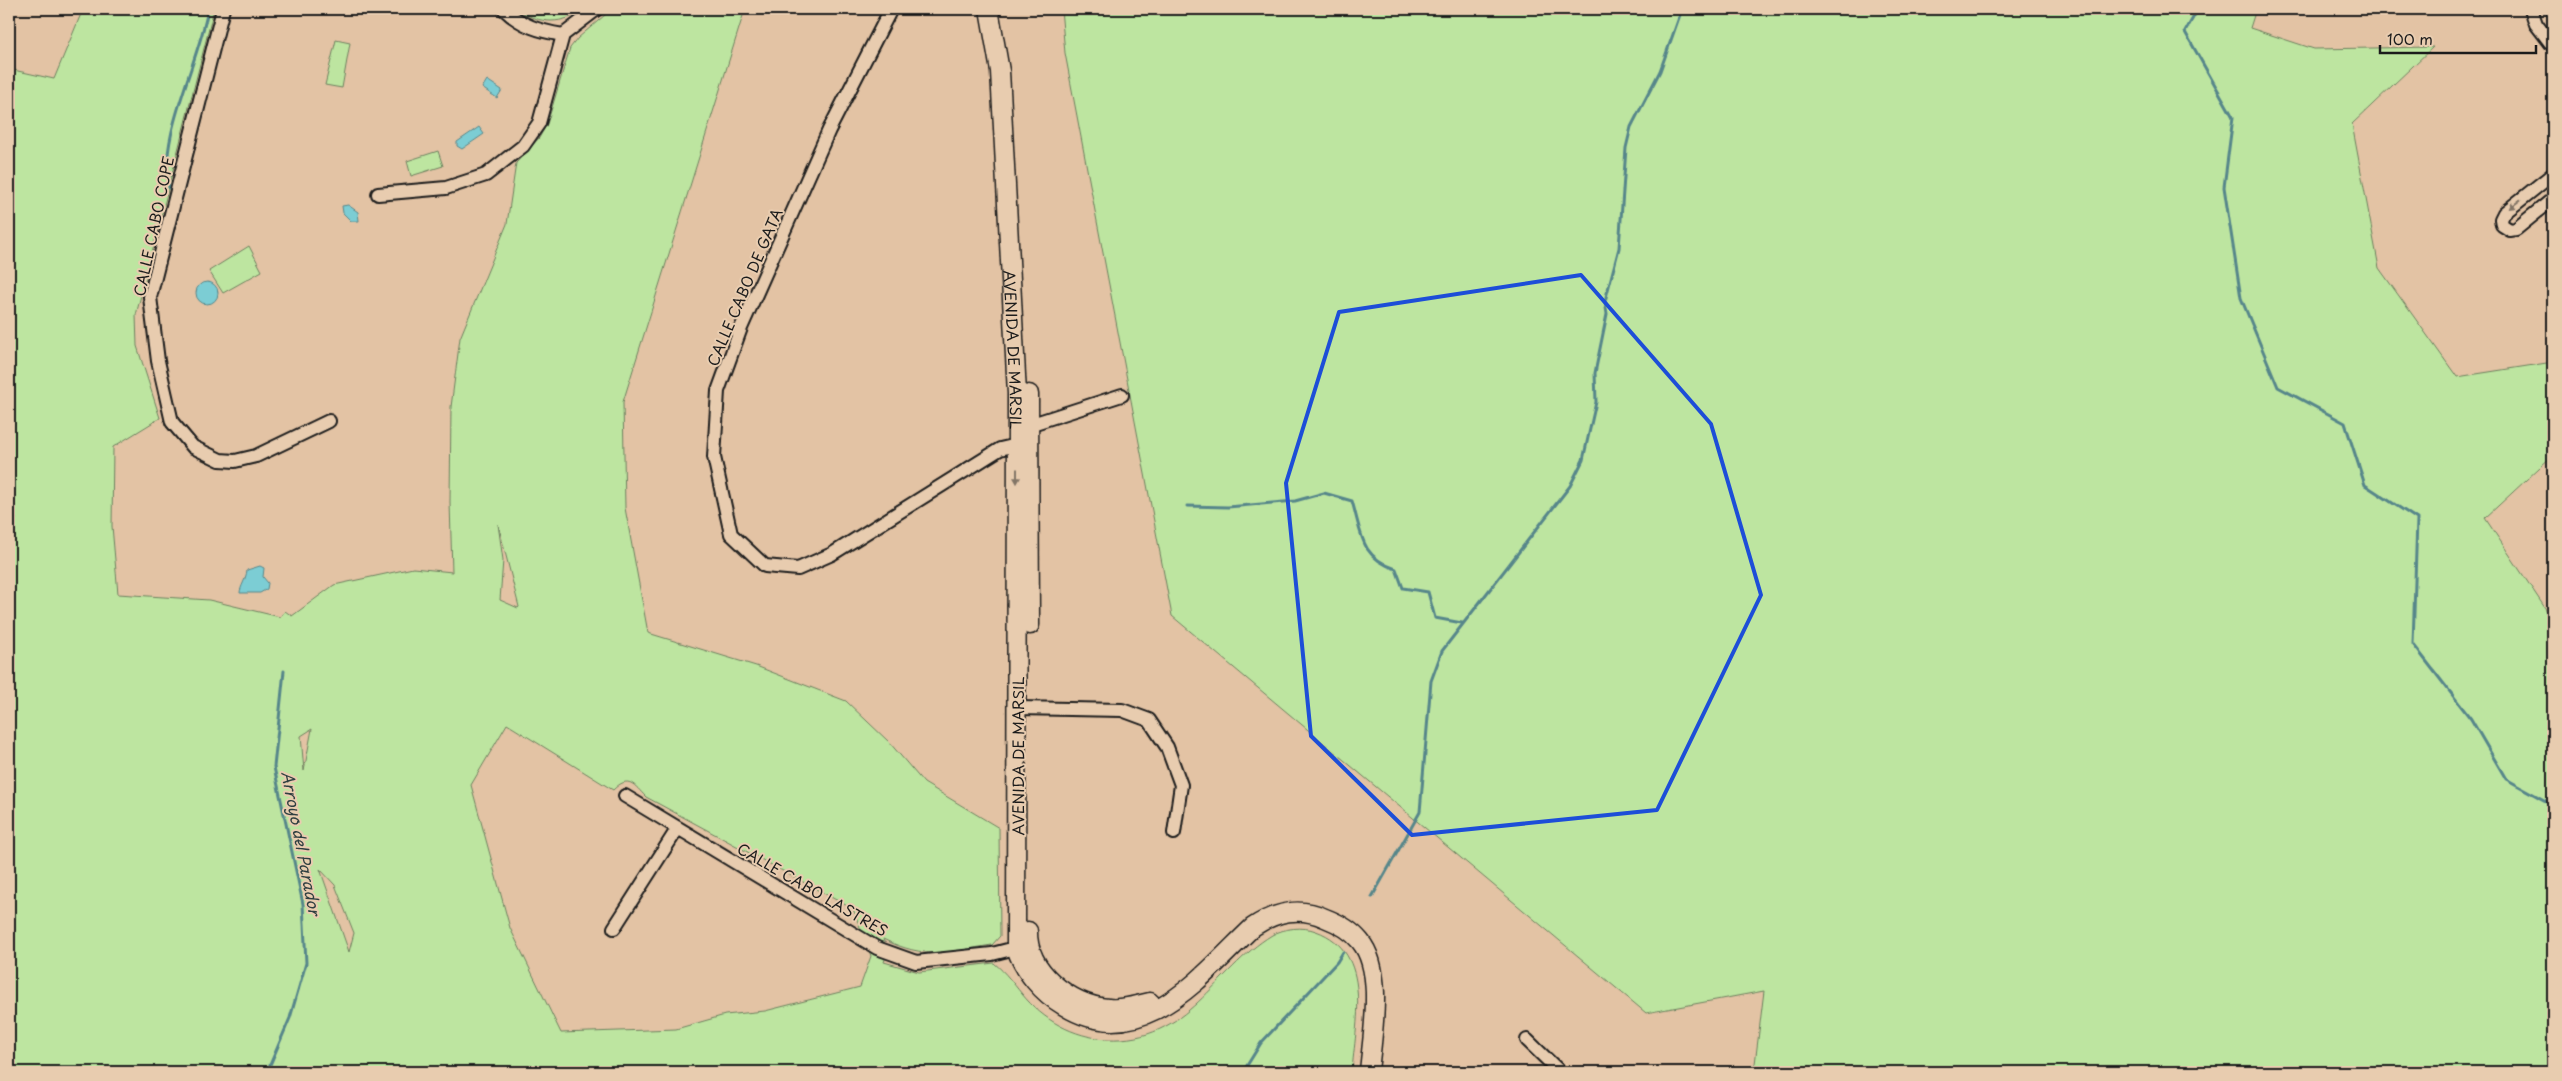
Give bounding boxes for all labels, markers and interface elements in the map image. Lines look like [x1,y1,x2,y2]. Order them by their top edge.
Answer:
scale bar [2380,22,2536,54]
text: 100 m [2387,27,2433,50]
street label: CALLE CABO COPE [127,154,179,298]
one-way arrow [2509,199,2522,210]
street label: CALLE CABO DE GATA [700,205,788,369]
street label: AVENIDA DE MARSIL [999,270,1029,429]
one-way arrow [1013,468,1021,484]
street label: AVENIDA DE MARSIL [1006,676,1029,836]
water label: Arroyo del Parador [276,769,328,920]
street label: CALLE CABO LASTRES [733,836,893,942]

